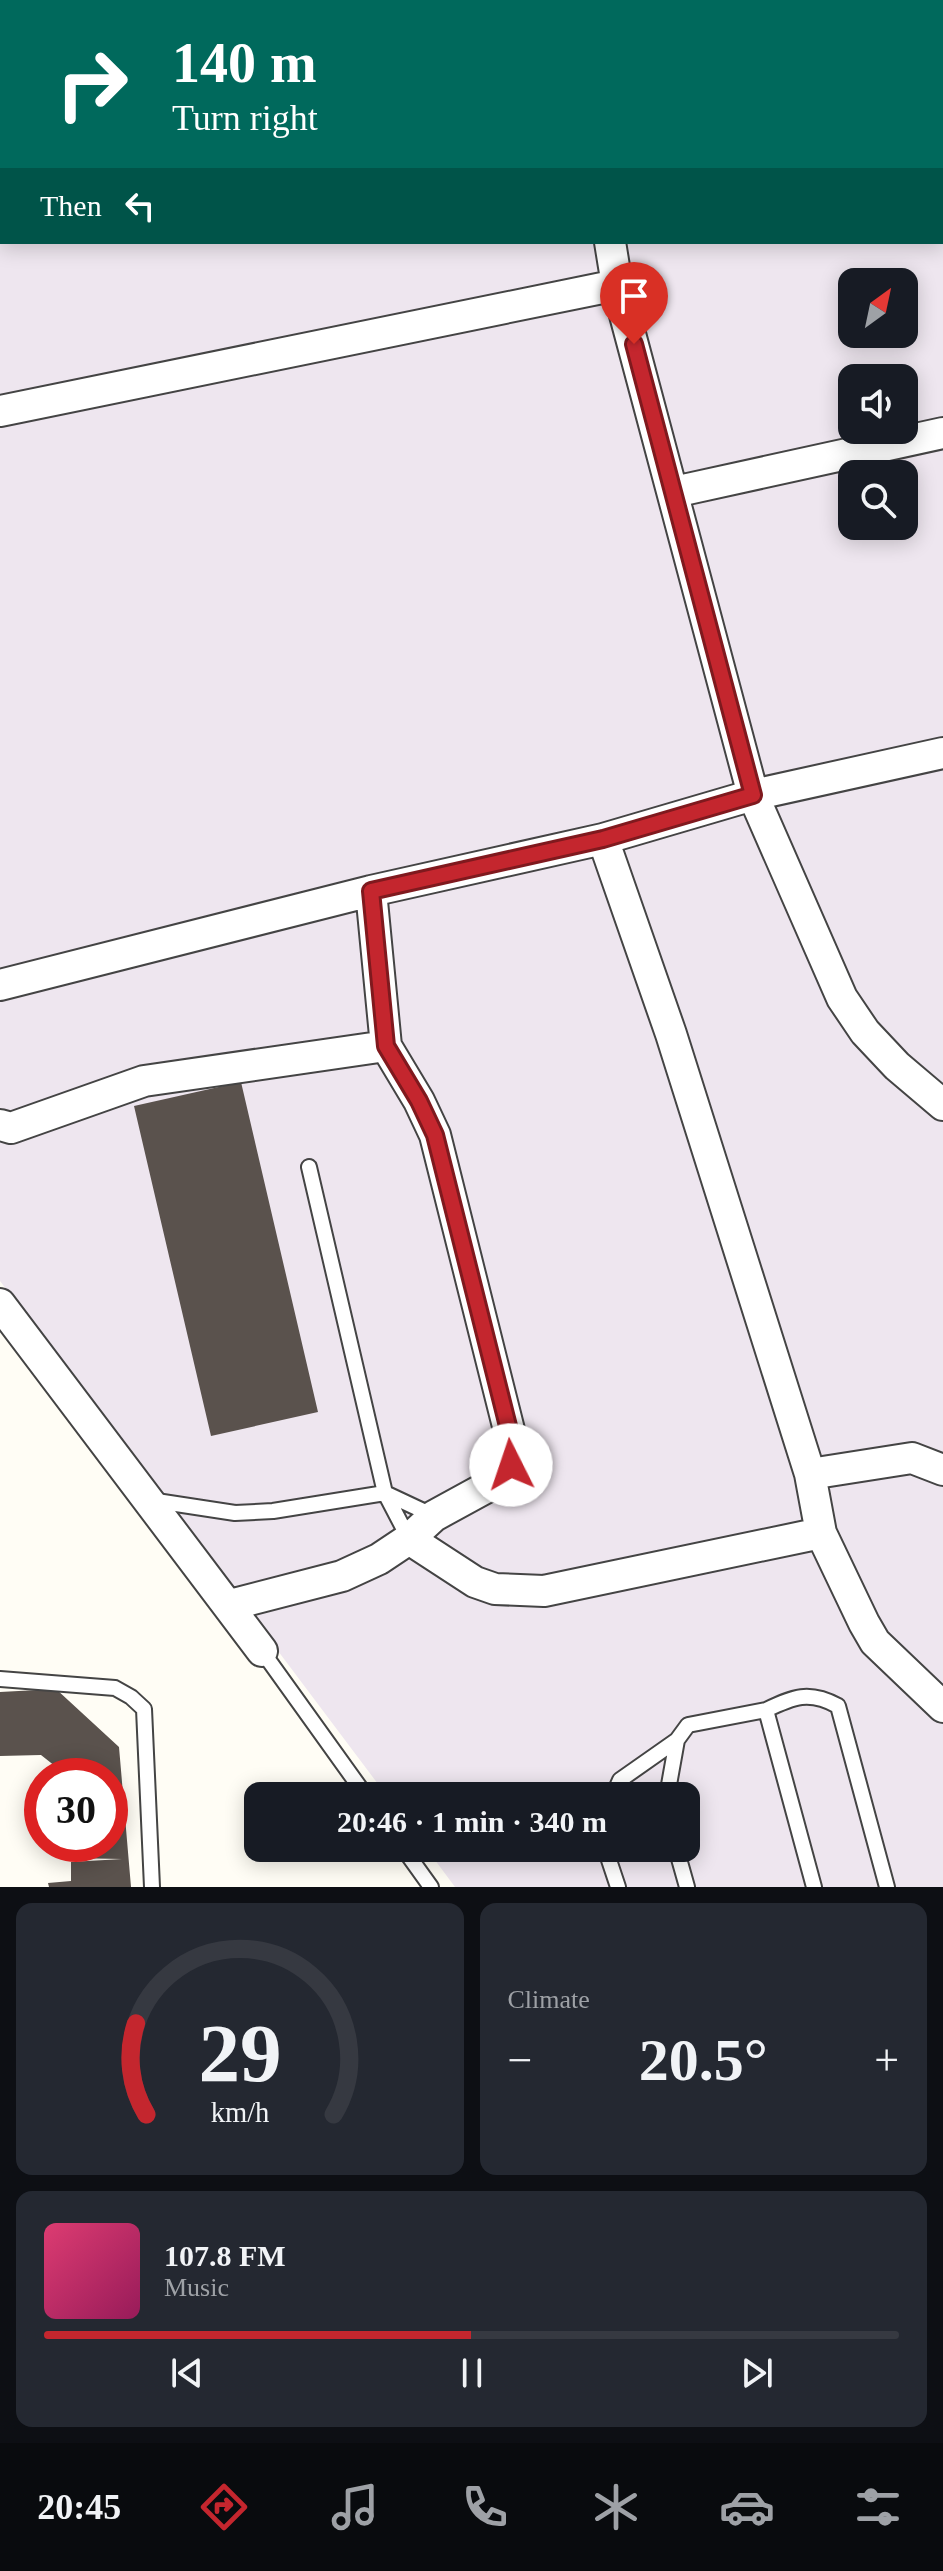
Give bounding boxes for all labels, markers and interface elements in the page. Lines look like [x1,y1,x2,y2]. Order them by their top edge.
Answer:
icon: right [40,32,144,136]
text: 140 m [172,32,317,94]
text: Turn right [172,98,318,138]
icon: left [118,184,162,228]
text: Then [40,189,102,222]
pin [600,262,668,344]
north arrow [838,268,918,348]
map controls [838,268,918,540]
icon: arrive [612,274,656,318]
button: sound [838,364,918,444]
button: search [838,460,918,540]
position arrow [469,1423,553,1507]
speed limit sign: 30 [24,1758,128,1862]
text: 20:46 · 1 min · 340 m [337,1805,607,1838]
text: Climate [508,1985,590,2014]
text: 29 [198,2007,281,2099]
text: 20.5° [639,2027,768,2093]
text: − [508,2036,532,2085]
text: + [874,2036,899,2085]
text: km/h [210,2097,269,2128]
text: 107.8 FM [164,2239,286,2272]
text: Music [164,2273,229,2302]
icon: previous [165,2351,209,2395]
icon: pause [450,2351,494,2395]
icon: next [735,2351,779,2395]
icon: directions [196,2479,252,2535]
icon: music [327,2479,383,2535]
icon: phone [457,2479,513,2535]
icon: climate [588,2479,644,2535]
icon: car [719,2479,775,2535]
icon: filters [850,2479,906,2535]
text: 20:45 [37,2487,121,2527]

